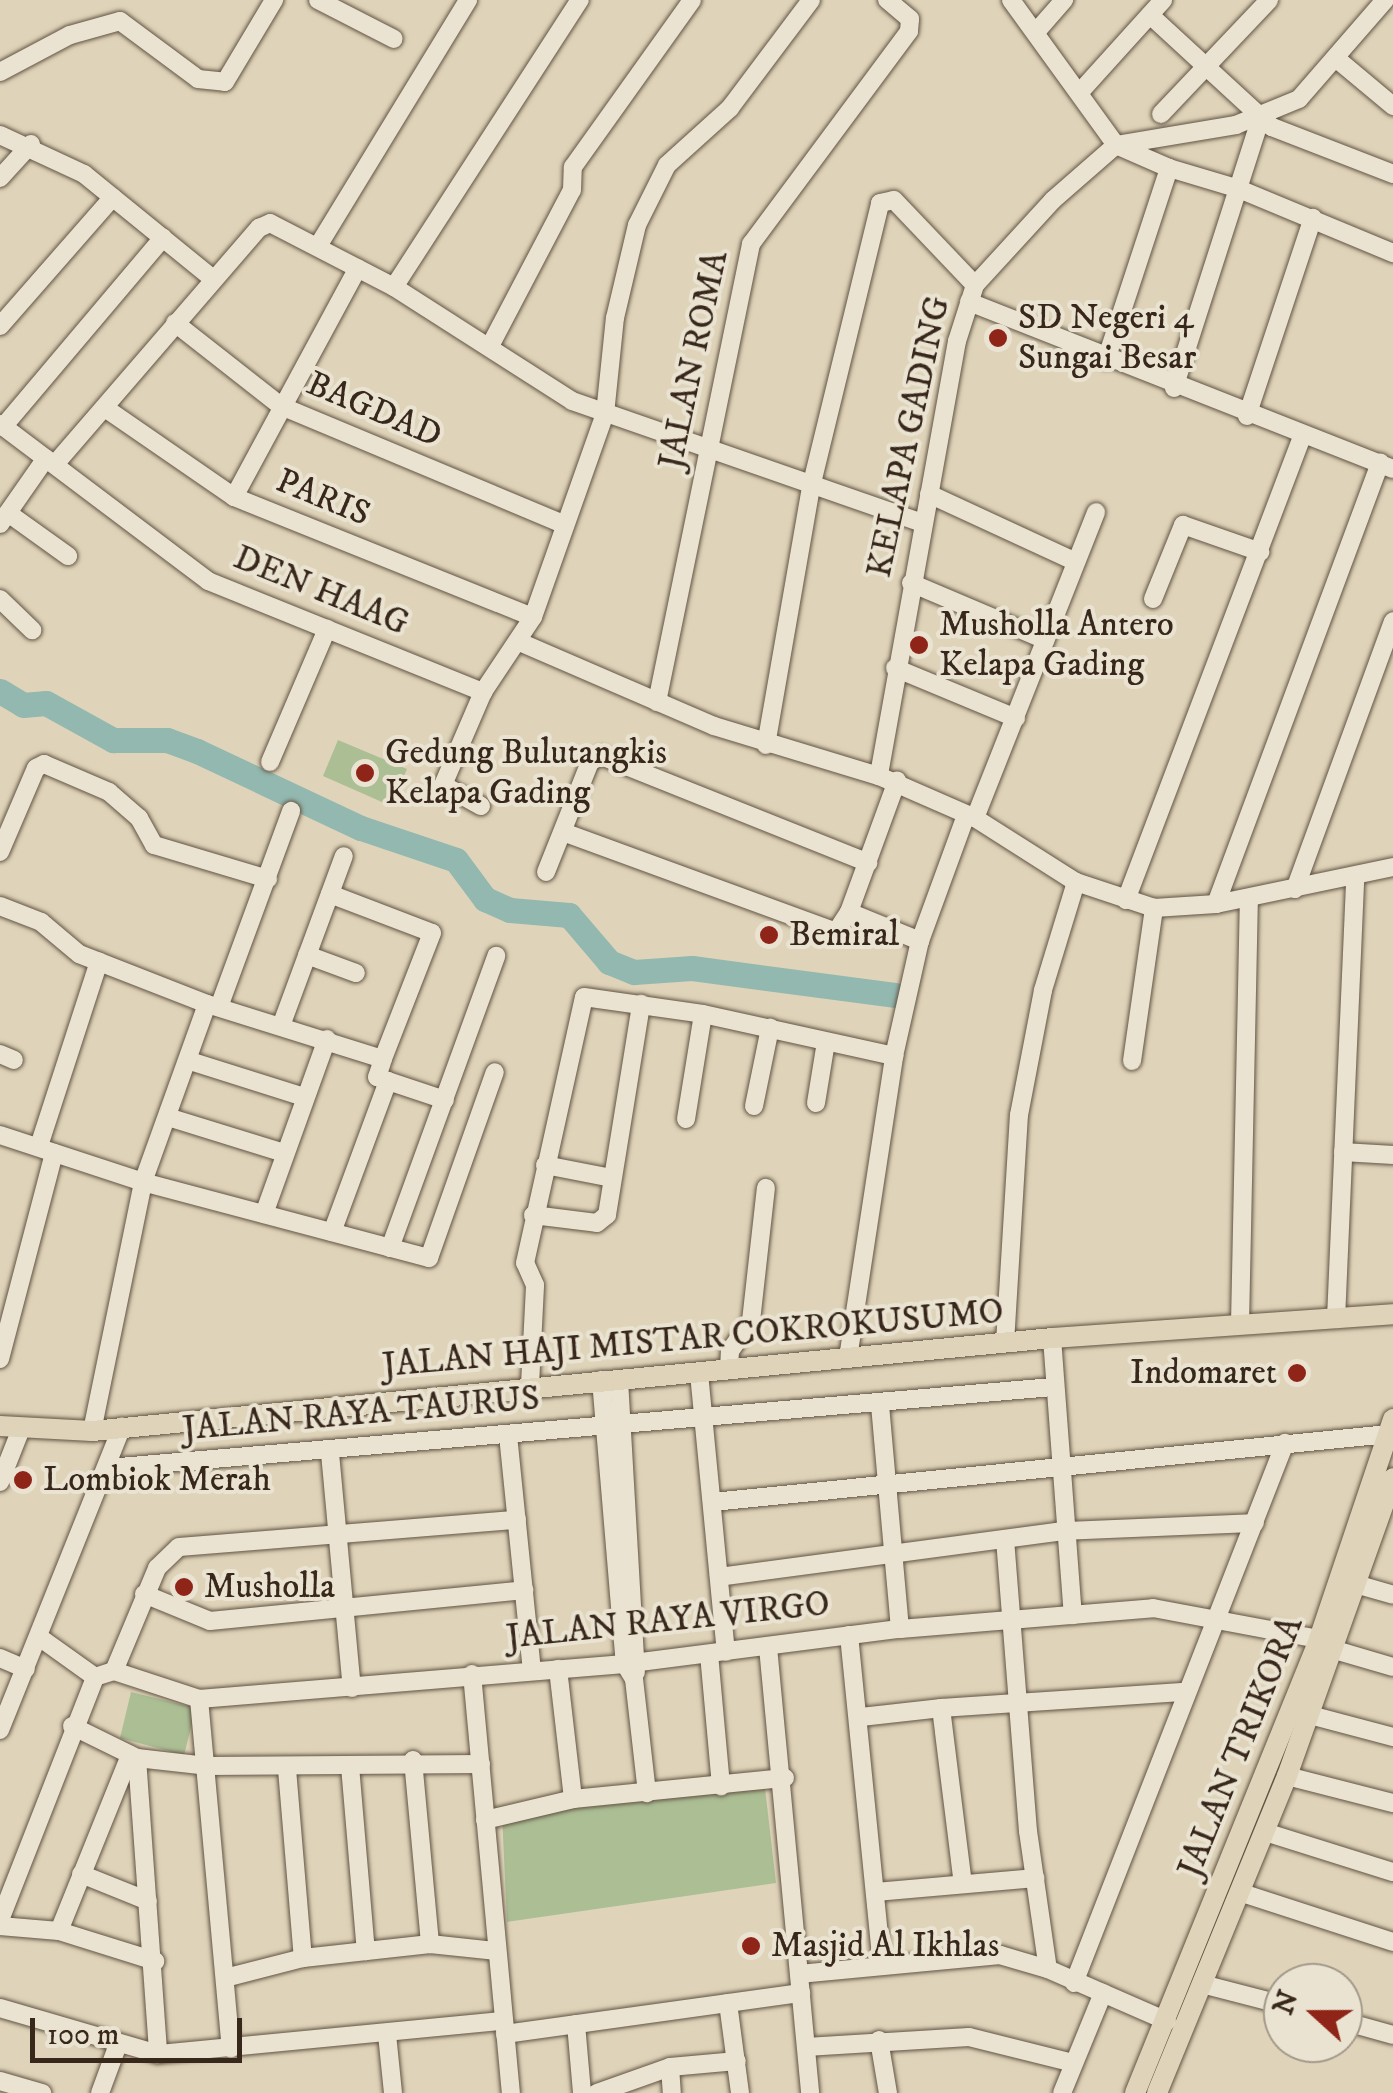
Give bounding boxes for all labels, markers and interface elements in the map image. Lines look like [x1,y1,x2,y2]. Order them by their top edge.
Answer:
street label: JALAN ROMA [650,247,738,473]
street label: KELAPA GADING [859,293,959,581]
place label: SD Negeri 4 Sungai Besar [1018,297,1196,379]
marker: SD Negeri 4 Sungai Besar [987,327,1009,349]
street label: BAGDAD [300,363,448,457]
street label: PARIS [270,460,376,536]
street label: DEN HAAG [227,537,415,645]
place label: Musholla Antero Kelapa Gading [939,604,1174,686]
marker: Musholla Antero Kelapa Gading [908,634,930,656]
place label: Gedung Bulutangkis Kelapa Gading [385,732,667,814]
marker: Gedung Bulutangkis Kelapa Gading [354,762,376,784]
place label: Bemiral [789,914,899,956]
marker: Bemiral [758,924,780,946]
street label: JALAN HAJI MISTAR COKROKUSUMO [381,1291,1005,1387]
place label: Indomaret [1130,1352,1277,1394]
marker: Indomaret [1286,1362,1308,1384]
street label: JALAN RAYA TAURUS [181,1377,541,1451]
place label: Lombiok Merah [43,1459,271,1501]
marker: Lombiok Merah [12,1469,34,1491]
place label: Musholla [204,1566,335,1608]
marker: Musholla [173,1576,195,1598]
street label: JALAN RAYA VIRGO [504,1583,832,1659]
street label: JALAN TRIKORA [1169,1610,1313,1884]
place label: Masjid Al Ikhlas [771,1925,999,1967]
marker: Masjid Al Ikhlas [740,1935,762,1957]
north arrow [1263,1963,1363,2063]
text: N [1266,1986,1307,2020]
scale bar [35,1998,248,2060]
text: 100 m [47,2017,119,2054]

